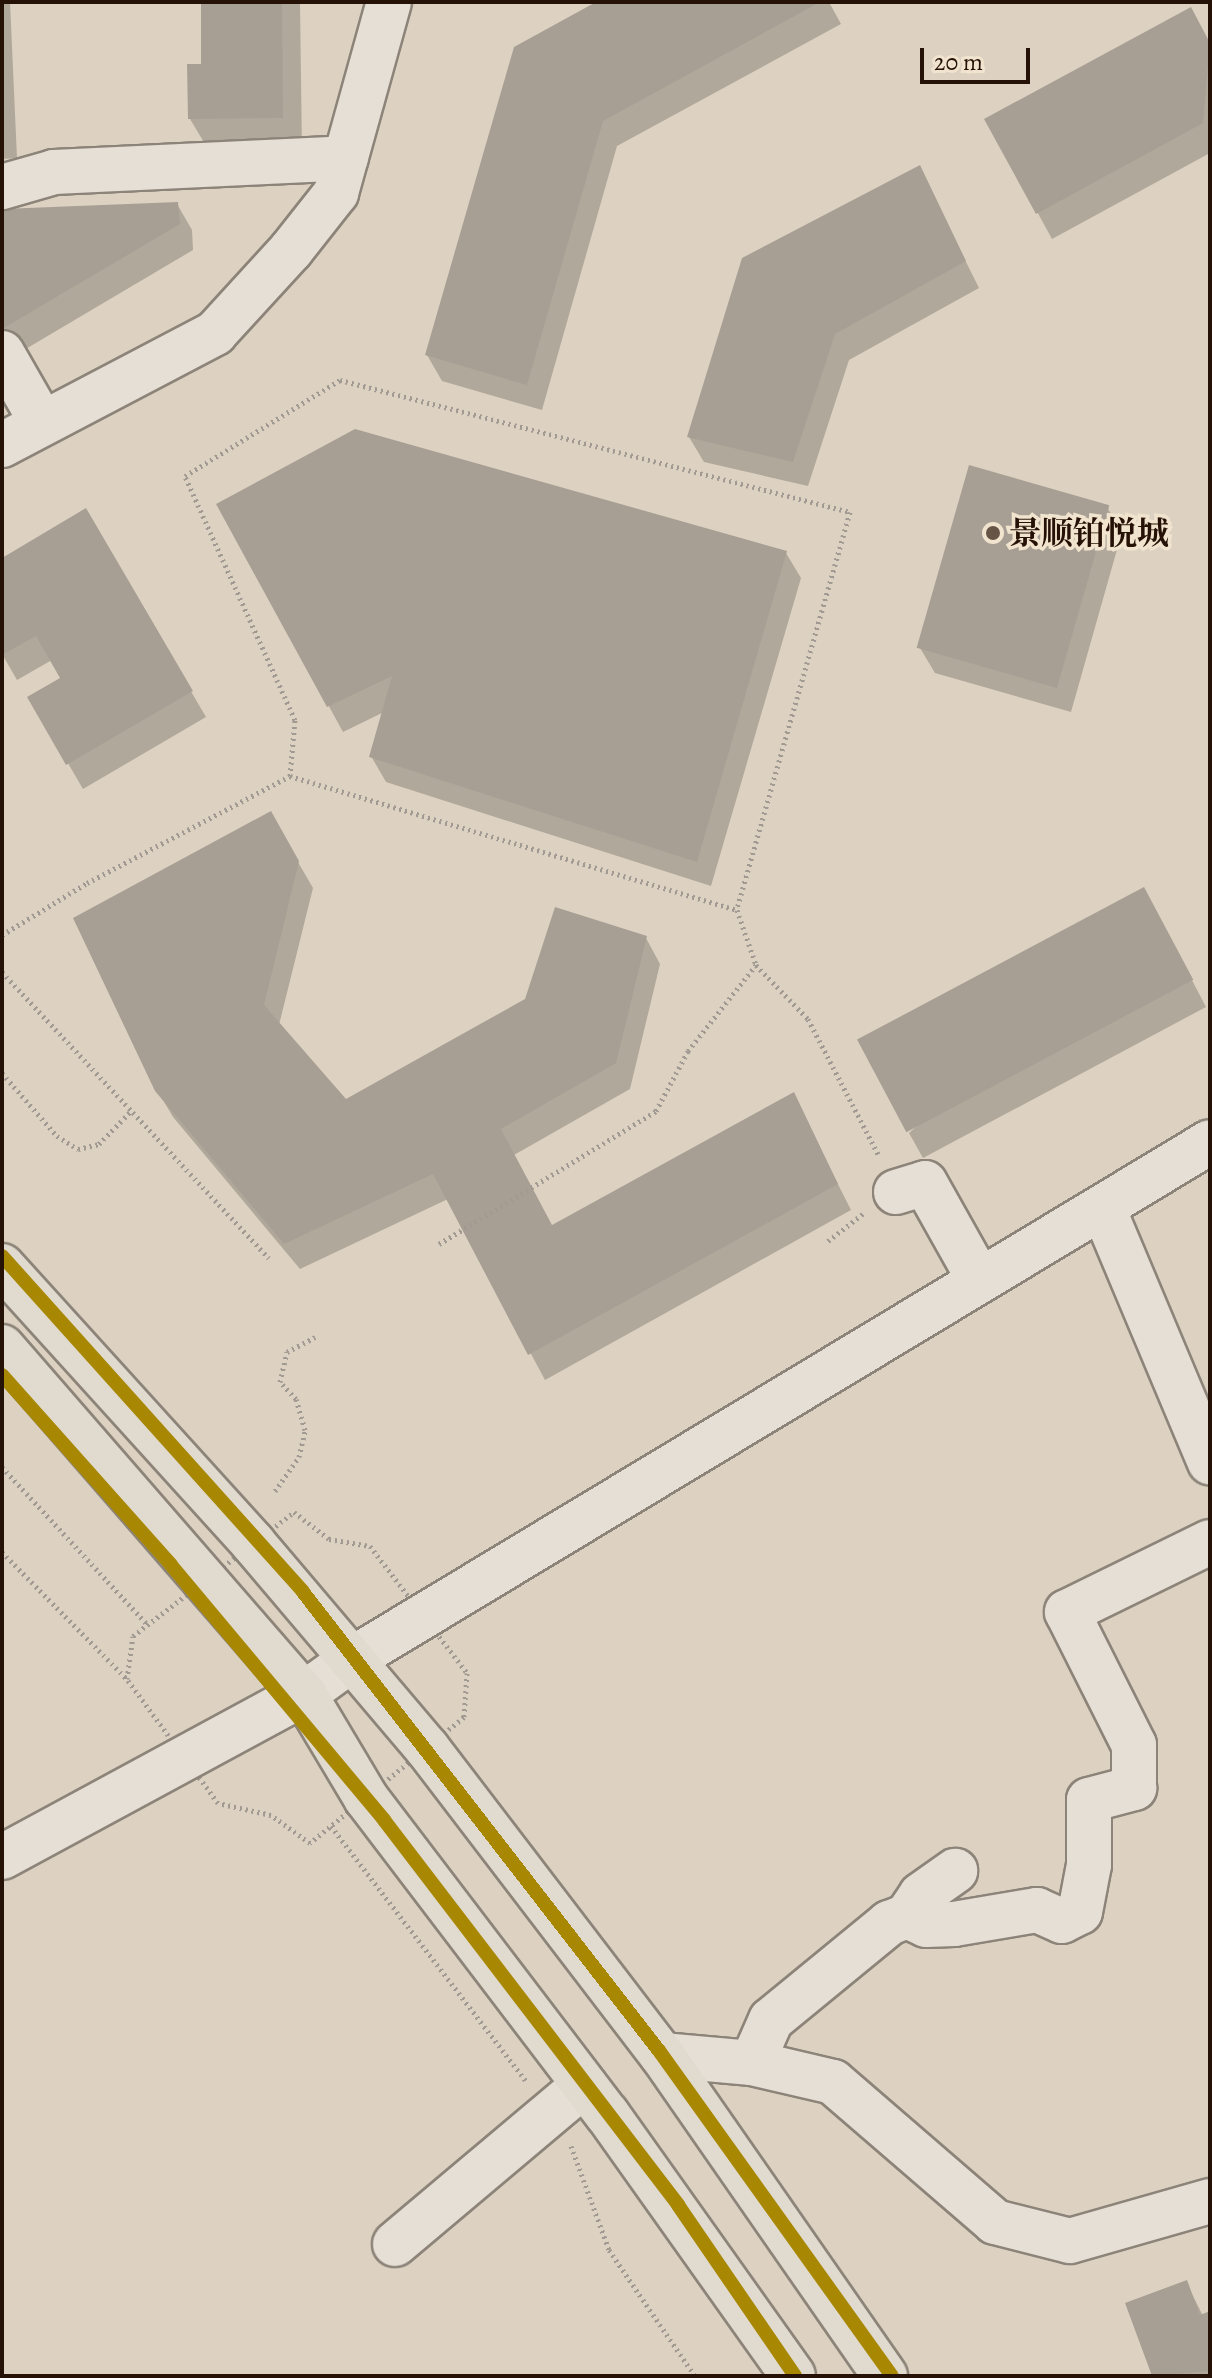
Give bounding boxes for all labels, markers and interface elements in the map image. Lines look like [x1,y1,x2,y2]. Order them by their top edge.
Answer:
scale bar [924,32,1034,82]
text: 20 m [934,46,983,78]
place label: 景顺铂悦城 [1009,514,1169,552]
marker: 景顺铂悦城 [984,524,1002,542]

